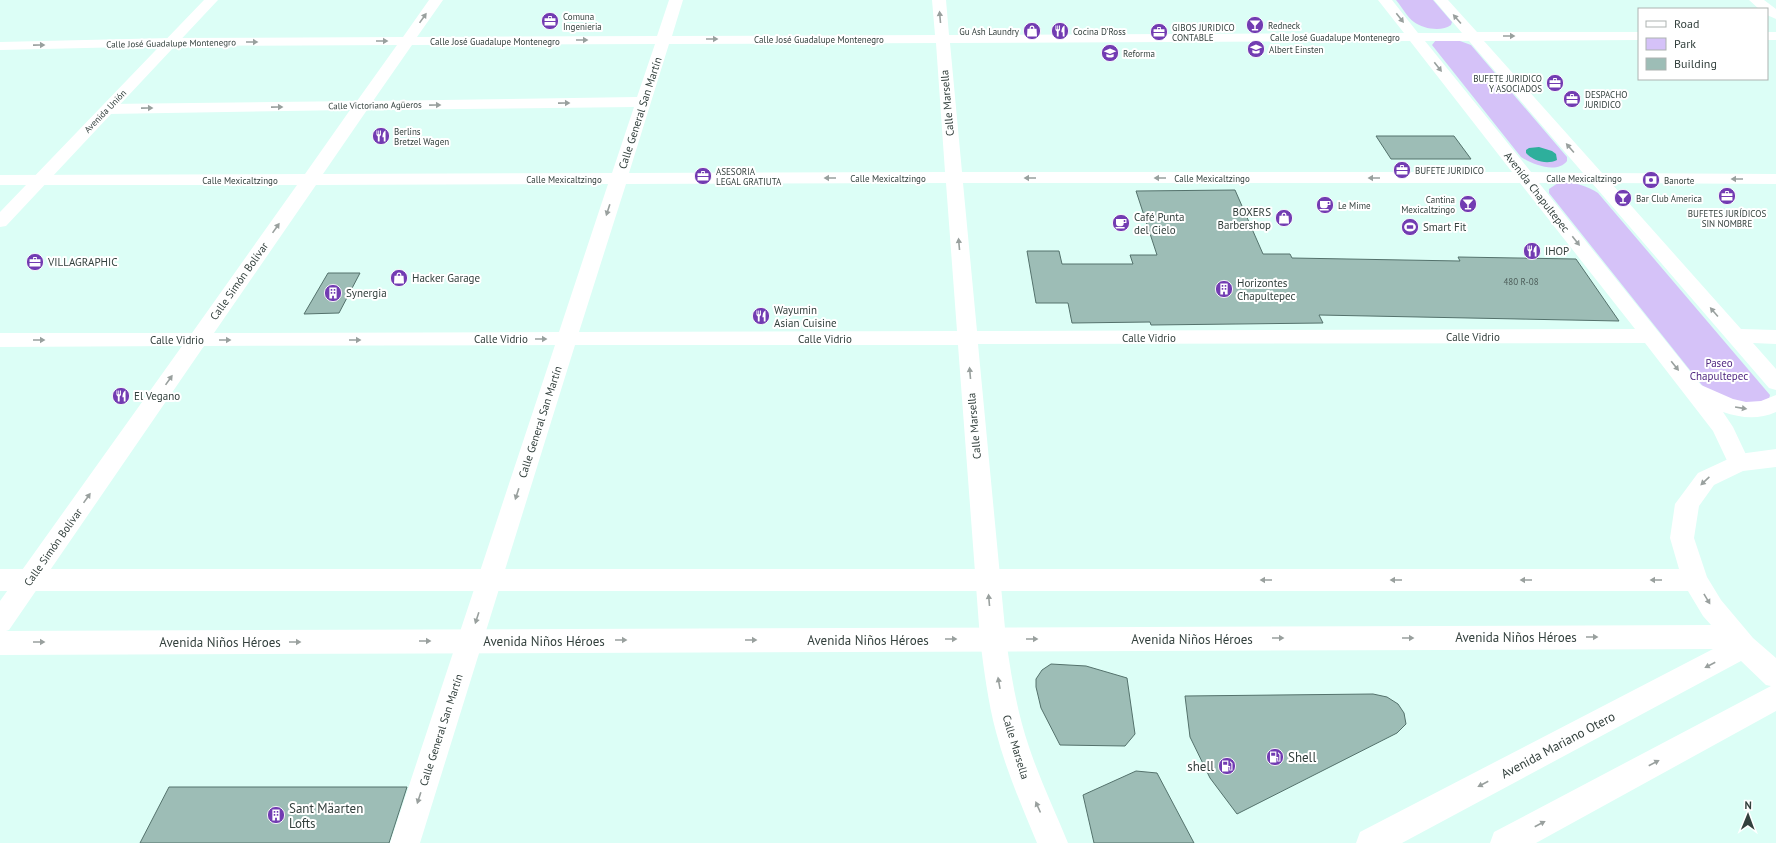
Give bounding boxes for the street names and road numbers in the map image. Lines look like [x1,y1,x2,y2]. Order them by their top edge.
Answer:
street label: Calle José Guadalupe Montenegro [1270,32,1400,43]
street label: Calle José Guadalupe Montenegro [754,34,884,45]
street label: Calle José Guadalupe Montenegro [106,36,236,50]
street label: Calle José Guadalupe Montenegro [430,36,560,47]
street label: Calle General San Martín [615,55,665,171]
street label: Calle Marsella [937,69,957,137]
street label: Avenida Unión [82,87,128,135]
street label: Calle Victoriano Agüeros [328,99,422,111]
street label: Avenida Chapultepec [1501,149,1573,235]
street label: Calle Mexicaltzingo [850,173,926,184]
street label: Calle Mexicaltzingo [1174,173,1250,184]
street label: Calle Mexicaltzingo [1546,173,1622,184]
street label: Calle Mexicaltzingo [526,174,602,185]
street label: Calle Mexicaltzingo [202,175,278,186]
street label: Calle Simón Bolívar [207,239,271,323]
street label: Calle Vidrio [1446,330,1500,344]
street label: Calle Vidrio [1122,331,1176,345]
street label: Calle Vidrio [474,332,528,346]
street label: Calle Vidrio [798,332,852,346]
street label: Calle Vidrio [150,333,204,347]
street label: Calle General San Martín [515,364,565,480]
street label: Calle Marsella [964,392,984,460]
street label: Calle Simón Bolívar [21,505,85,589]
street label: Avenida Niños Héroes [1455,629,1577,646]
street label: Avenida Niños Héroes [1131,631,1253,648]
street label: Avenida Niños Héroes [807,632,929,649]
street label: Avenida Niños Héroes [483,633,605,650]
street label: Avenida Niños Héroes [159,634,281,651]
street label: Calle General San Martín [416,672,466,788]
street label: Avenida Mariano Otero [1498,708,1618,782]
street label: Calle Marsella [1000,713,1032,781]

